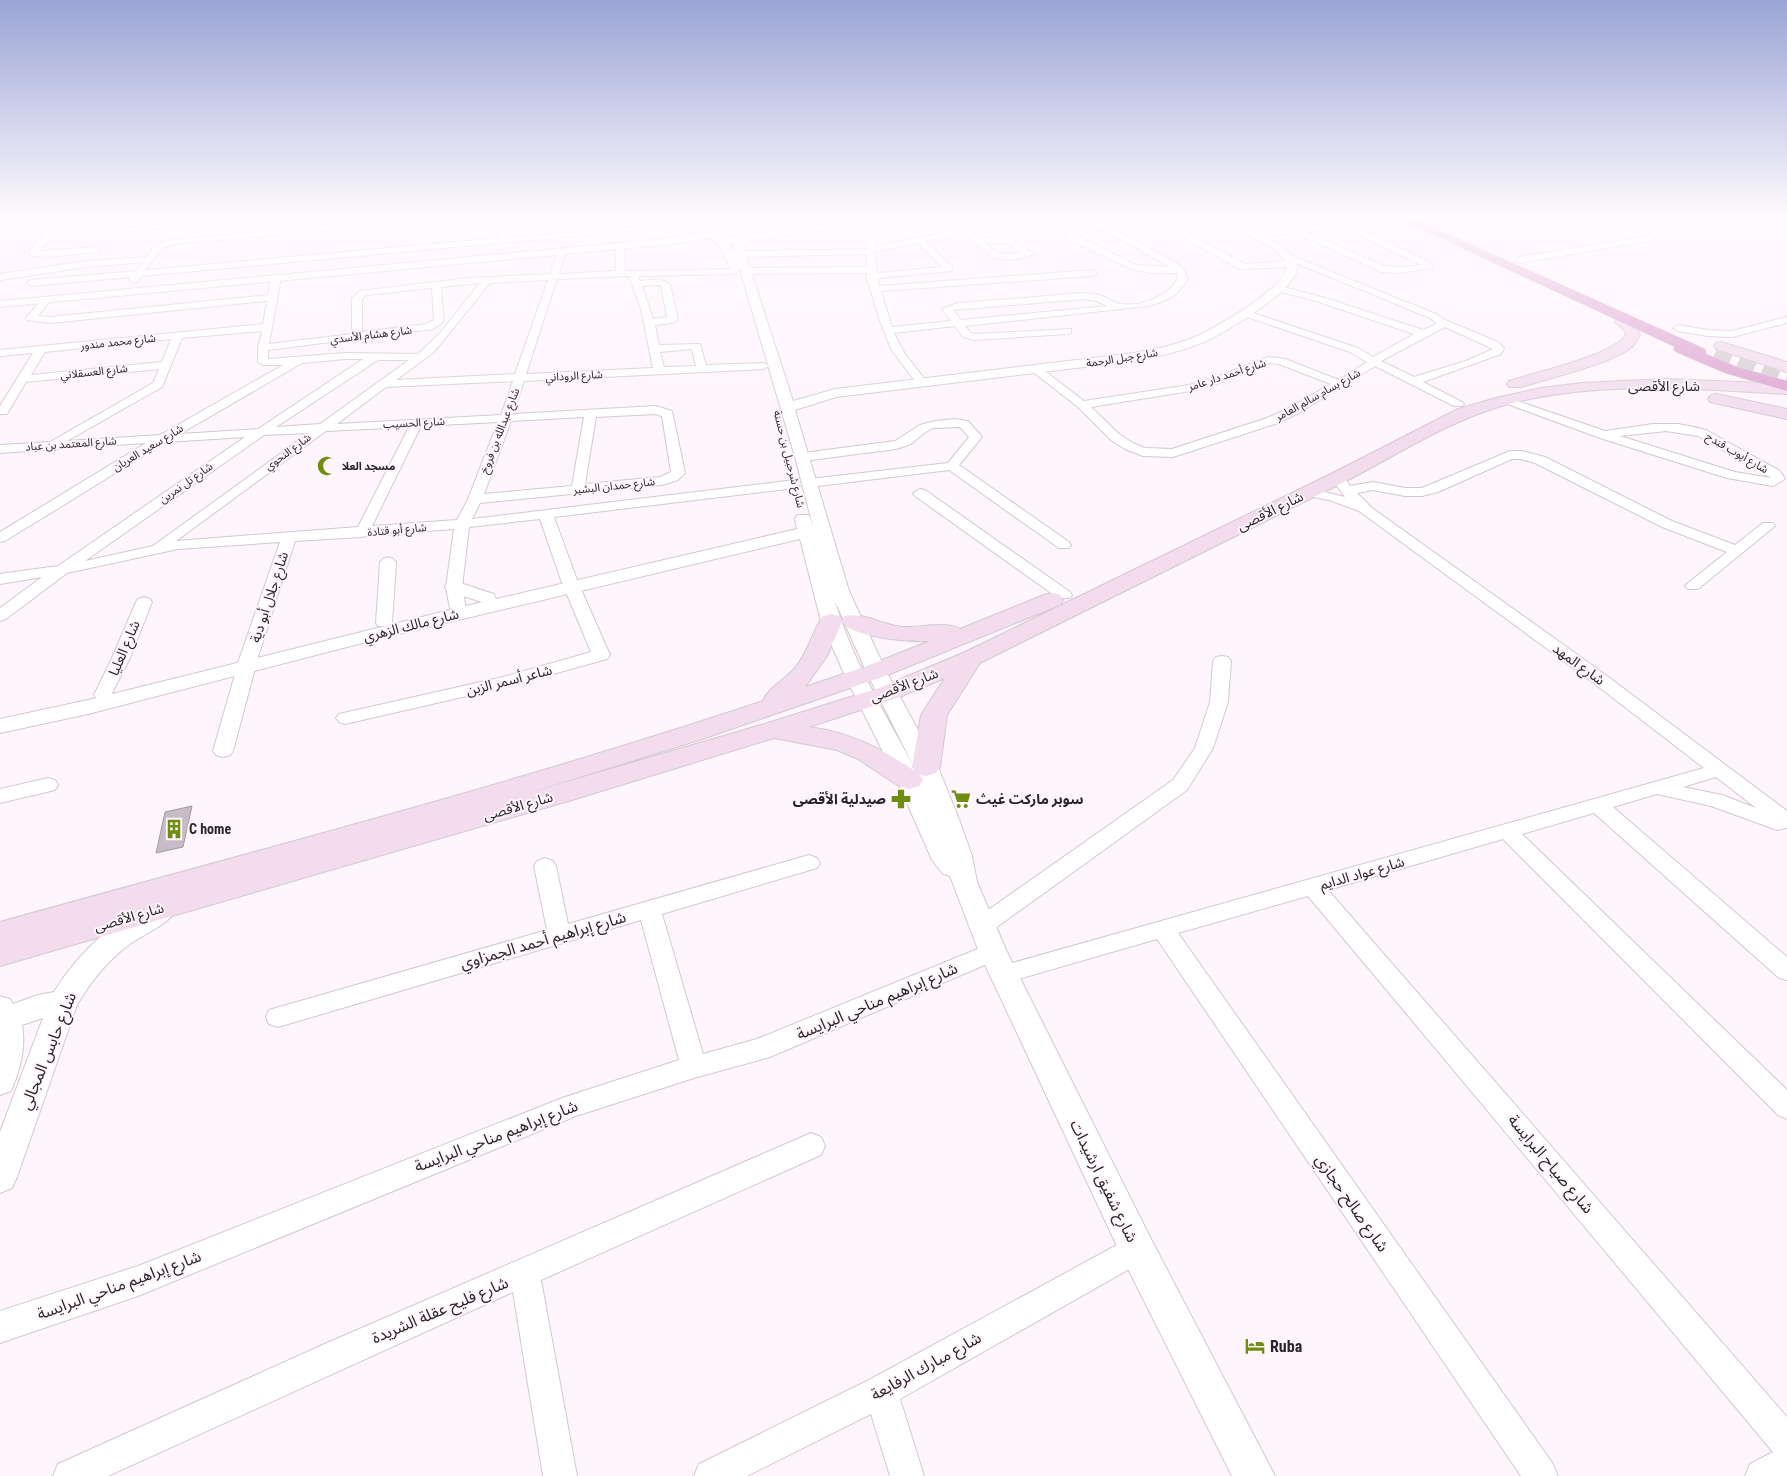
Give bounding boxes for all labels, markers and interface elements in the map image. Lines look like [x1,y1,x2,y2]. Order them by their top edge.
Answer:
street label: شارع هشام الأسدي [329,323,413,349]
street label: شارع محمد مندور [79,332,157,354]
street label: شارع جبل الرحمة [1085,346,1159,371]
street label: شارع أحمد دار عامر [1185,356,1268,395]
street label: شارع العسقلاني [60,362,129,385]
street label: شارع بسام سالم العامر [1272,366,1364,426]
street label: شارع الروداني [545,368,604,387]
street label: شارع الأقصى [1628,378,1700,397]
street label: شارع عبدالله بن فروخ [478,386,523,476]
street label: شارع شرحبيل بن حسنة [770,409,807,510]
street label: شارع الحسيب [383,415,446,432]
street label: شارع سعيد العريان [110,422,186,475]
street label: شارع أيوب قندح [1703,430,1771,477]
street label: شارع النحوي [262,431,315,475]
street label: شارع المعتمد بن عباد [25,434,118,455]
mosque icon: مسجد العلا [316,455,338,477]
street label: شارع تل نمرين [157,460,216,507]
place label: مسجد العلا [342,460,395,473]
street label: شارع حمدان البشير [571,475,656,498]
street label: شارع الأقصى [1234,488,1307,537]
street label: شارع أبو قتادة [367,521,427,540]
street label: شارع جلال أبو دية [246,549,294,645]
street label: شارع مالك الزهري [362,605,461,648]
street label: شارع العليا [105,618,146,679]
street label: شارع المهد [1548,640,1608,691]
street label: شاعر أسمر الزبن [464,661,554,699]
street label: شارع الأقصى [868,665,941,708]
street label: شارع الأقصى [481,788,556,826]
pharmacy icon: صيدلية الأقصى [890,788,912,810]
supermarket icon: سوبر ماركت غيث [950,788,972,810]
place label: صيدلية الأقصى [793,791,886,807]
place label: سوبر ماركت غيث [976,791,1083,808]
building icon: C home [163,818,185,840]
place label: C home [189,821,231,837]
street label: شارع عواد الدايم [1318,853,1407,896]
street label: شارع الأقصى [92,899,167,937]
street label: شارع إبراهيم أحمد الجمزاوي [458,907,629,976]
street label: شارع إبراهيم مناحي البرايسة [794,958,962,1046]
street label: شارع حابس المجالي [16,989,83,1114]
street label: شارع إبراهيم مناحي البرايسة [412,1096,581,1179]
street label: شارع صياح البرايسة [1502,1111,1598,1219]
street label: شارع شفيق ارشيدات [1063,1117,1142,1247]
street label: شارع صالح حجازي [1309,1151,1393,1257]
street label: شارع إبراهيم مناحي البرايسة [34,1246,205,1326]
street label: شارع فليح عقلة الشريدة [369,1273,512,1350]
street label: شارع مبارك الرفايعة [868,1328,986,1407]
hotel icon: Ruba [1244,1335,1266,1357]
place label: Ruba [1270,1337,1303,1356]

